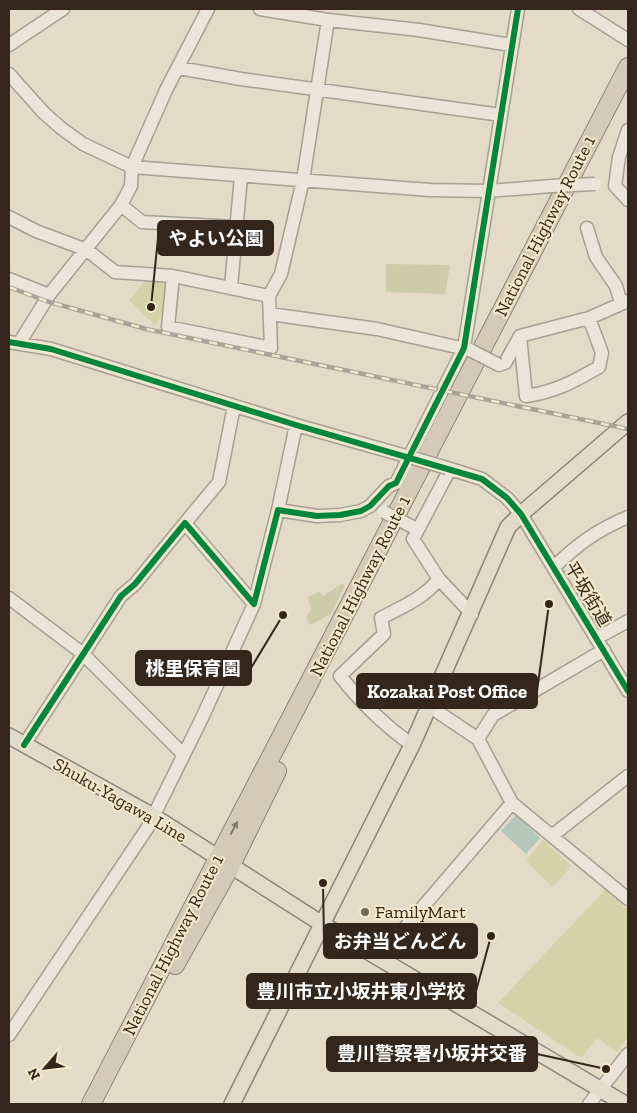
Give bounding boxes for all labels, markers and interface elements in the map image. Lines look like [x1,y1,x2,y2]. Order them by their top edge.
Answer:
street label: National Highway Route 1 [490,132,600,320]
callout: やよい公園 [158,221,273,255]
text: やよい公園 [168,227,264,250]
street label: National Highway Route 1 [305,492,415,680]
street label: 平坂街道 [560,557,616,631]
callout: 桃里保育園 [136,651,251,685]
text: 桃里保育園 [145,657,241,680]
callout: Kozakai Post Office [357,674,537,708]
text: Kozakai Post Office [367,680,527,703]
street label: Shuku-Yagawa Line [49,753,191,847]
one-way arrow [229,821,238,835]
street label: National Highway Route 1 [118,851,228,1039]
place label: FamilyMart [375,901,466,923]
marker: FamilyMart [359,906,371,918]
callout: お弁当どんどん [324,924,477,958]
text: お弁当どんどん [334,930,466,953]
callout: 豊川市立小坂井東小学校 [247,974,476,1008]
text: 豊川市立小坂井東小学校 [256,980,466,1003]
callout: 豊川警察署小坂井交番 [327,1037,537,1071]
text: 豊川警察署小坂井交番 [337,1042,527,1065]
north arrow [20,1043,70,1093]
text: N [24,1065,44,1083]

